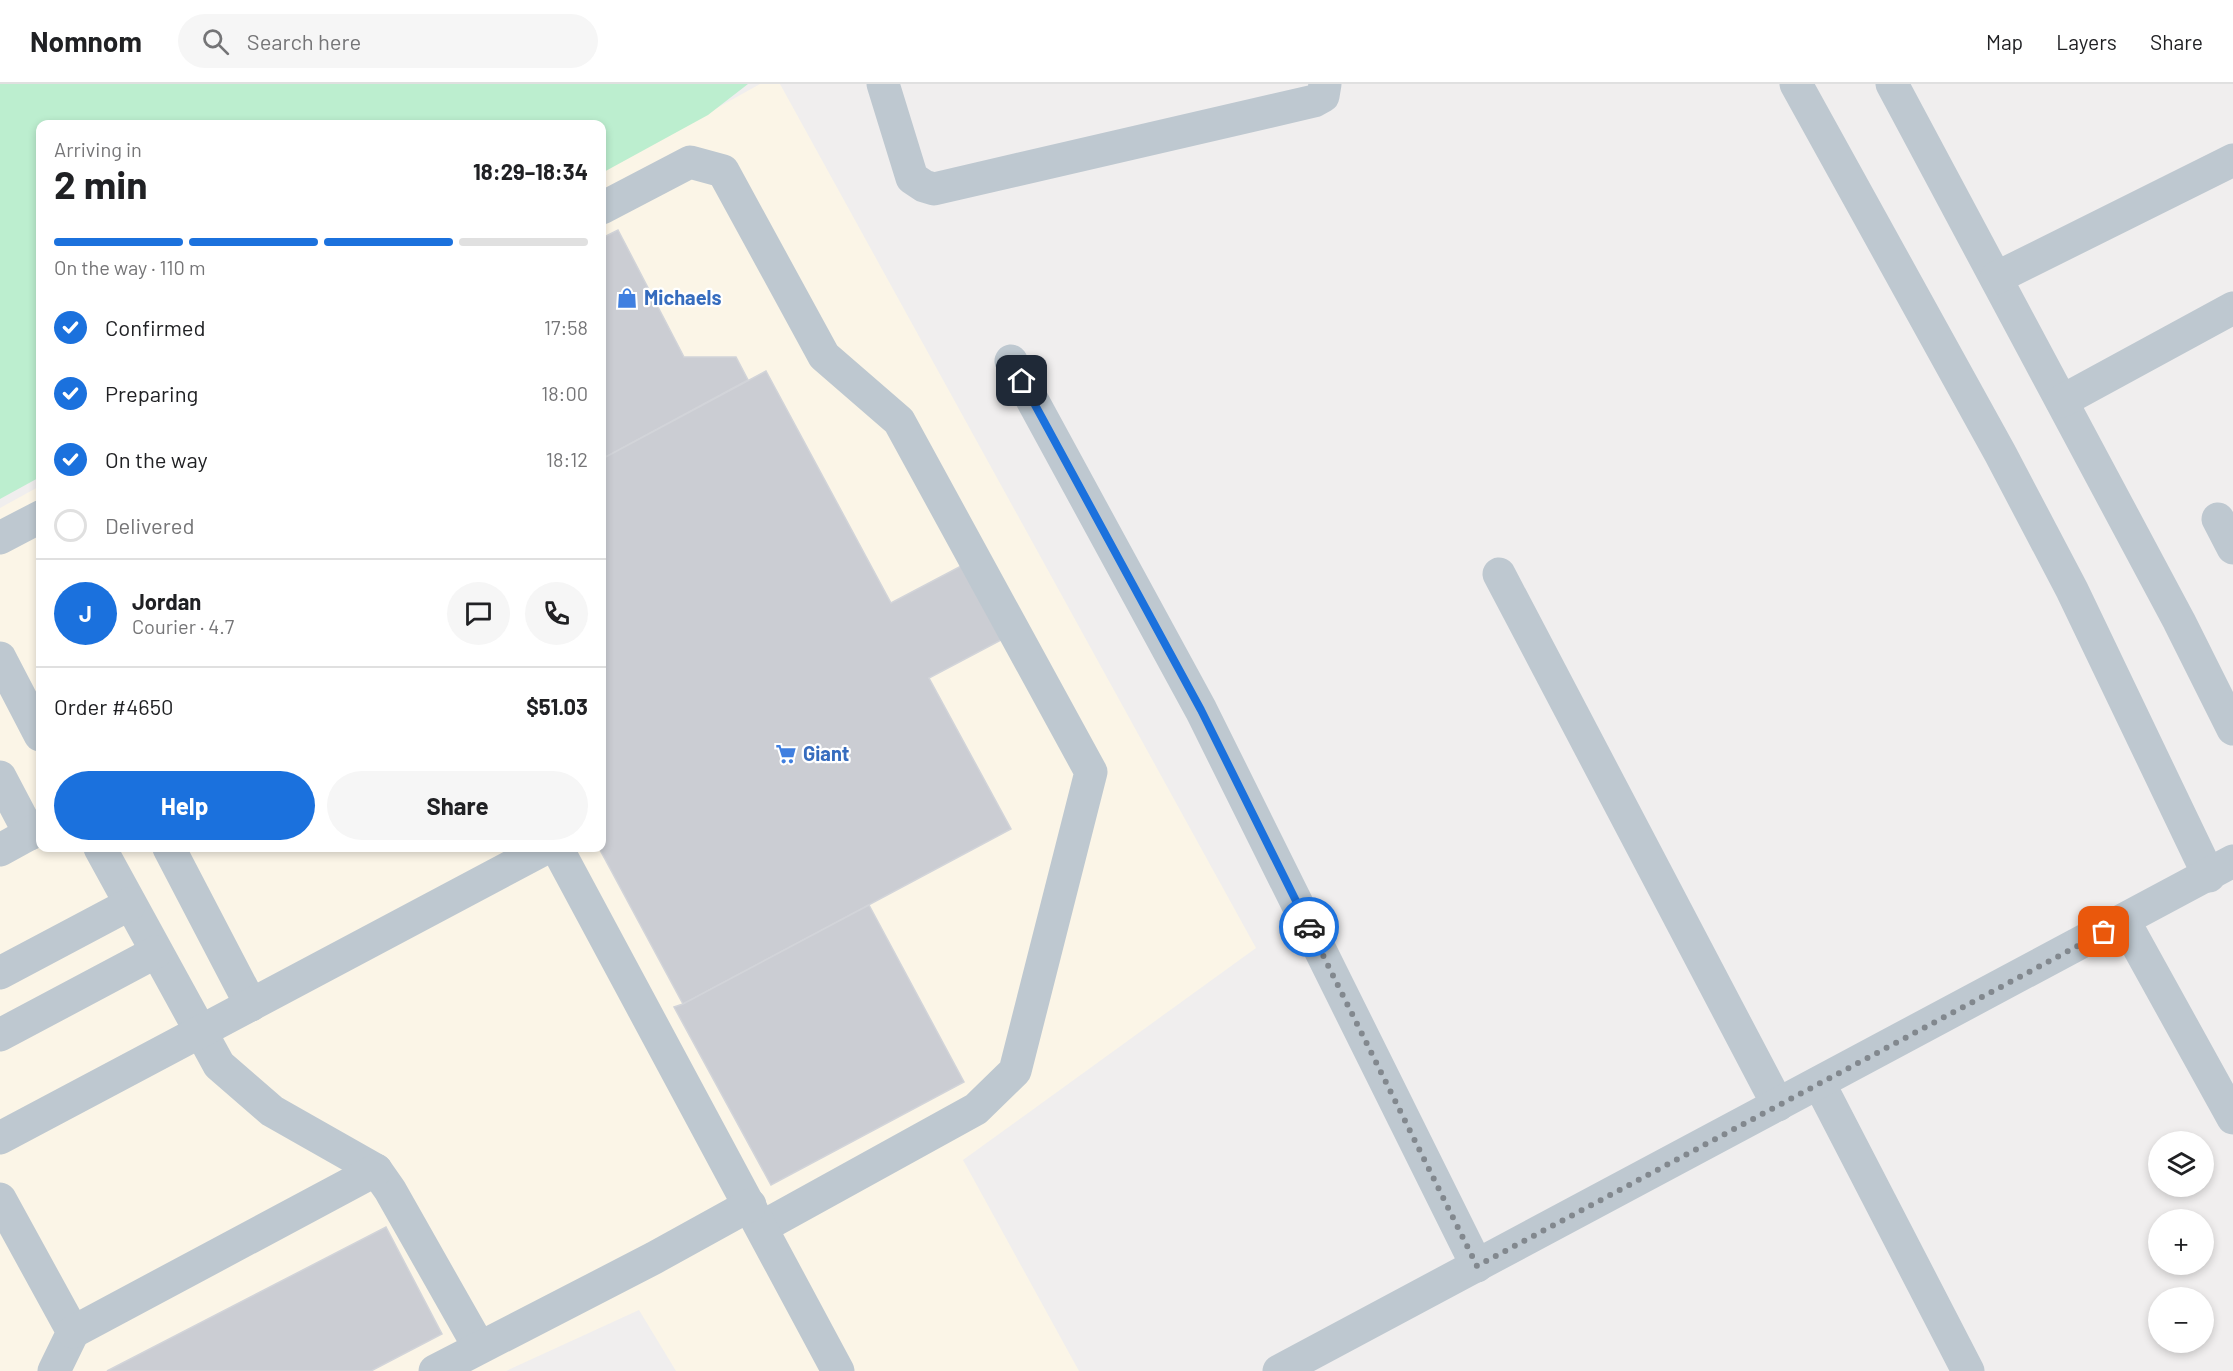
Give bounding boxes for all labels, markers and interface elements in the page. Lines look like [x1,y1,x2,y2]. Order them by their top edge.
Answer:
search box [178,14,598,68]
text: Nomnom [30,24,142,58]
icon: search [199,25,232,58]
text: Search here [247,28,361,54]
text: Map [1986,29,2023,54]
text: Layers [2056,29,2117,54]
text: Share [2150,29,2203,54]
text: Arriving in [54,137,142,161]
text: 18:29–18:34 [473,158,588,184]
text: 2 min [54,160,147,207]
text: On the way · 110 m [54,255,205,279]
place label: Michaels [644,285,721,309]
shop icon: Michaels [615,286,639,310]
icon: check [54,311,87,344]
text: Confirmed [105,314,205,340]
text: 17:58 [544,315,588,339]
pin [996,355,1047,406]
icon: home [1005,364,1038,397]
icon: check [54,377,87,410]
text: Preparing [105,380,198,406]
text: 18:00 [541,381,588,405]
icon: check [54,443,87,476]
text: On the way [105,446,208,472]
text: 18:12 [546,447,588,471]
text: Delivered [105,512,194,538]
button: chat [447,582,510,645]
button: phone [525,582,588,645]
text: Jordan [132,588,201,614]
text: J [79,600,92,626]
text: Courier · 4.7 [132,614,234,638]
text: Order #4650 [54,693,173,719]
text: $51.03 [526,693,588,719]
place label: Giant [803,741,849,765]
supermarket icon: Giant [774,742,798,766]
button: Help [54,771,315,840]
button: Share [327,771,588,840]
courier [1279,897,1339,957]
pin [2078,906,2129,957]
icon: car [1293,911,1326,944]
icon: bag [2087,915,2120,948]
map controls [2148,1131,2214,1353]
button: layers [2148,1131,2214,1197]
button: + [2148,1209,2214,1275]
button: − [2148,1287,2214,1353]

